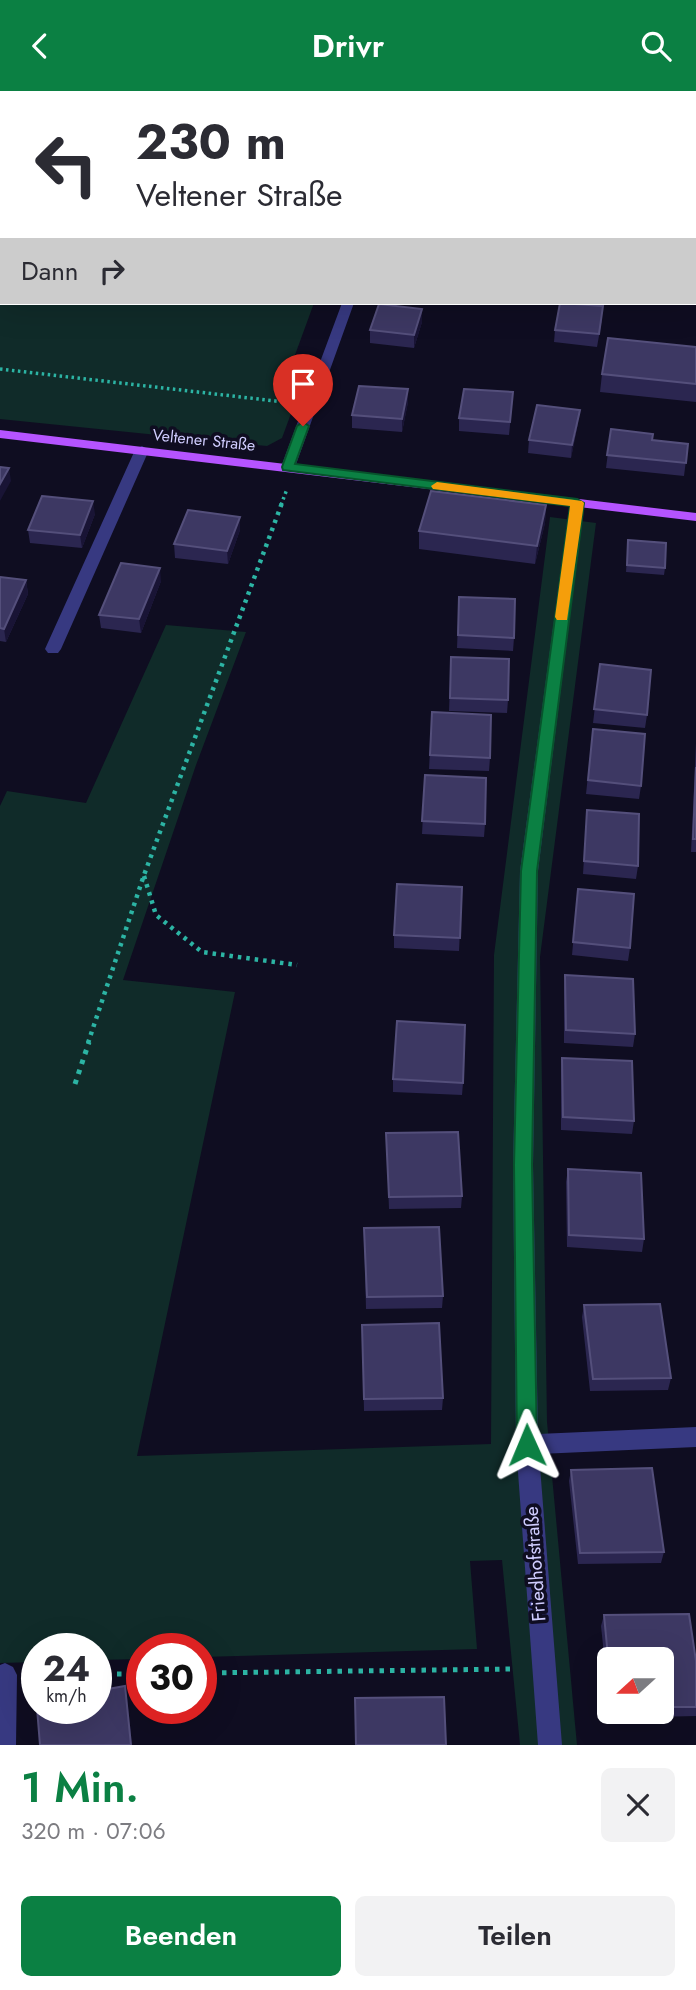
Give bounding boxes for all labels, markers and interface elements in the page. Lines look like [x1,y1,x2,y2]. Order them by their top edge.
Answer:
text: Drivr [312,23,384,69]
icon: back [21,27,59,65]
icon: search [637,27,675,65]
text: 230 m [136,107,286,177]
icon: left [21,119,112,210]
text: Veltener Straße [136,172,343,218]
text: Dann [21,252,79,290]
icon: right [93,252,131,290]
pin [273,354,333,426]
icon: arrive [284,365,322,403]
street label: Veltener Straße [151,423,257,457]
position arrow [490,1408,564,1482]
street label: Friedhofstraße [517,1505,552,1622]
speed limit sign: 30 [126,1633,217,1724]
text: 24 [43,1644,90,1694]
north arrow [597,1647,674,1724]
map controls [597,1647,674,1724]
text: km/h [46,1683,87,1709]
text: 1 Min. [21,1757,139,1818]
button: close [601,1768,675,1842]
text: 320 m · 07:06 [21,1814,166,1848]
button: Beenden [21,1896,341,1976]
button: Teilen [355,1896,675,1976]

